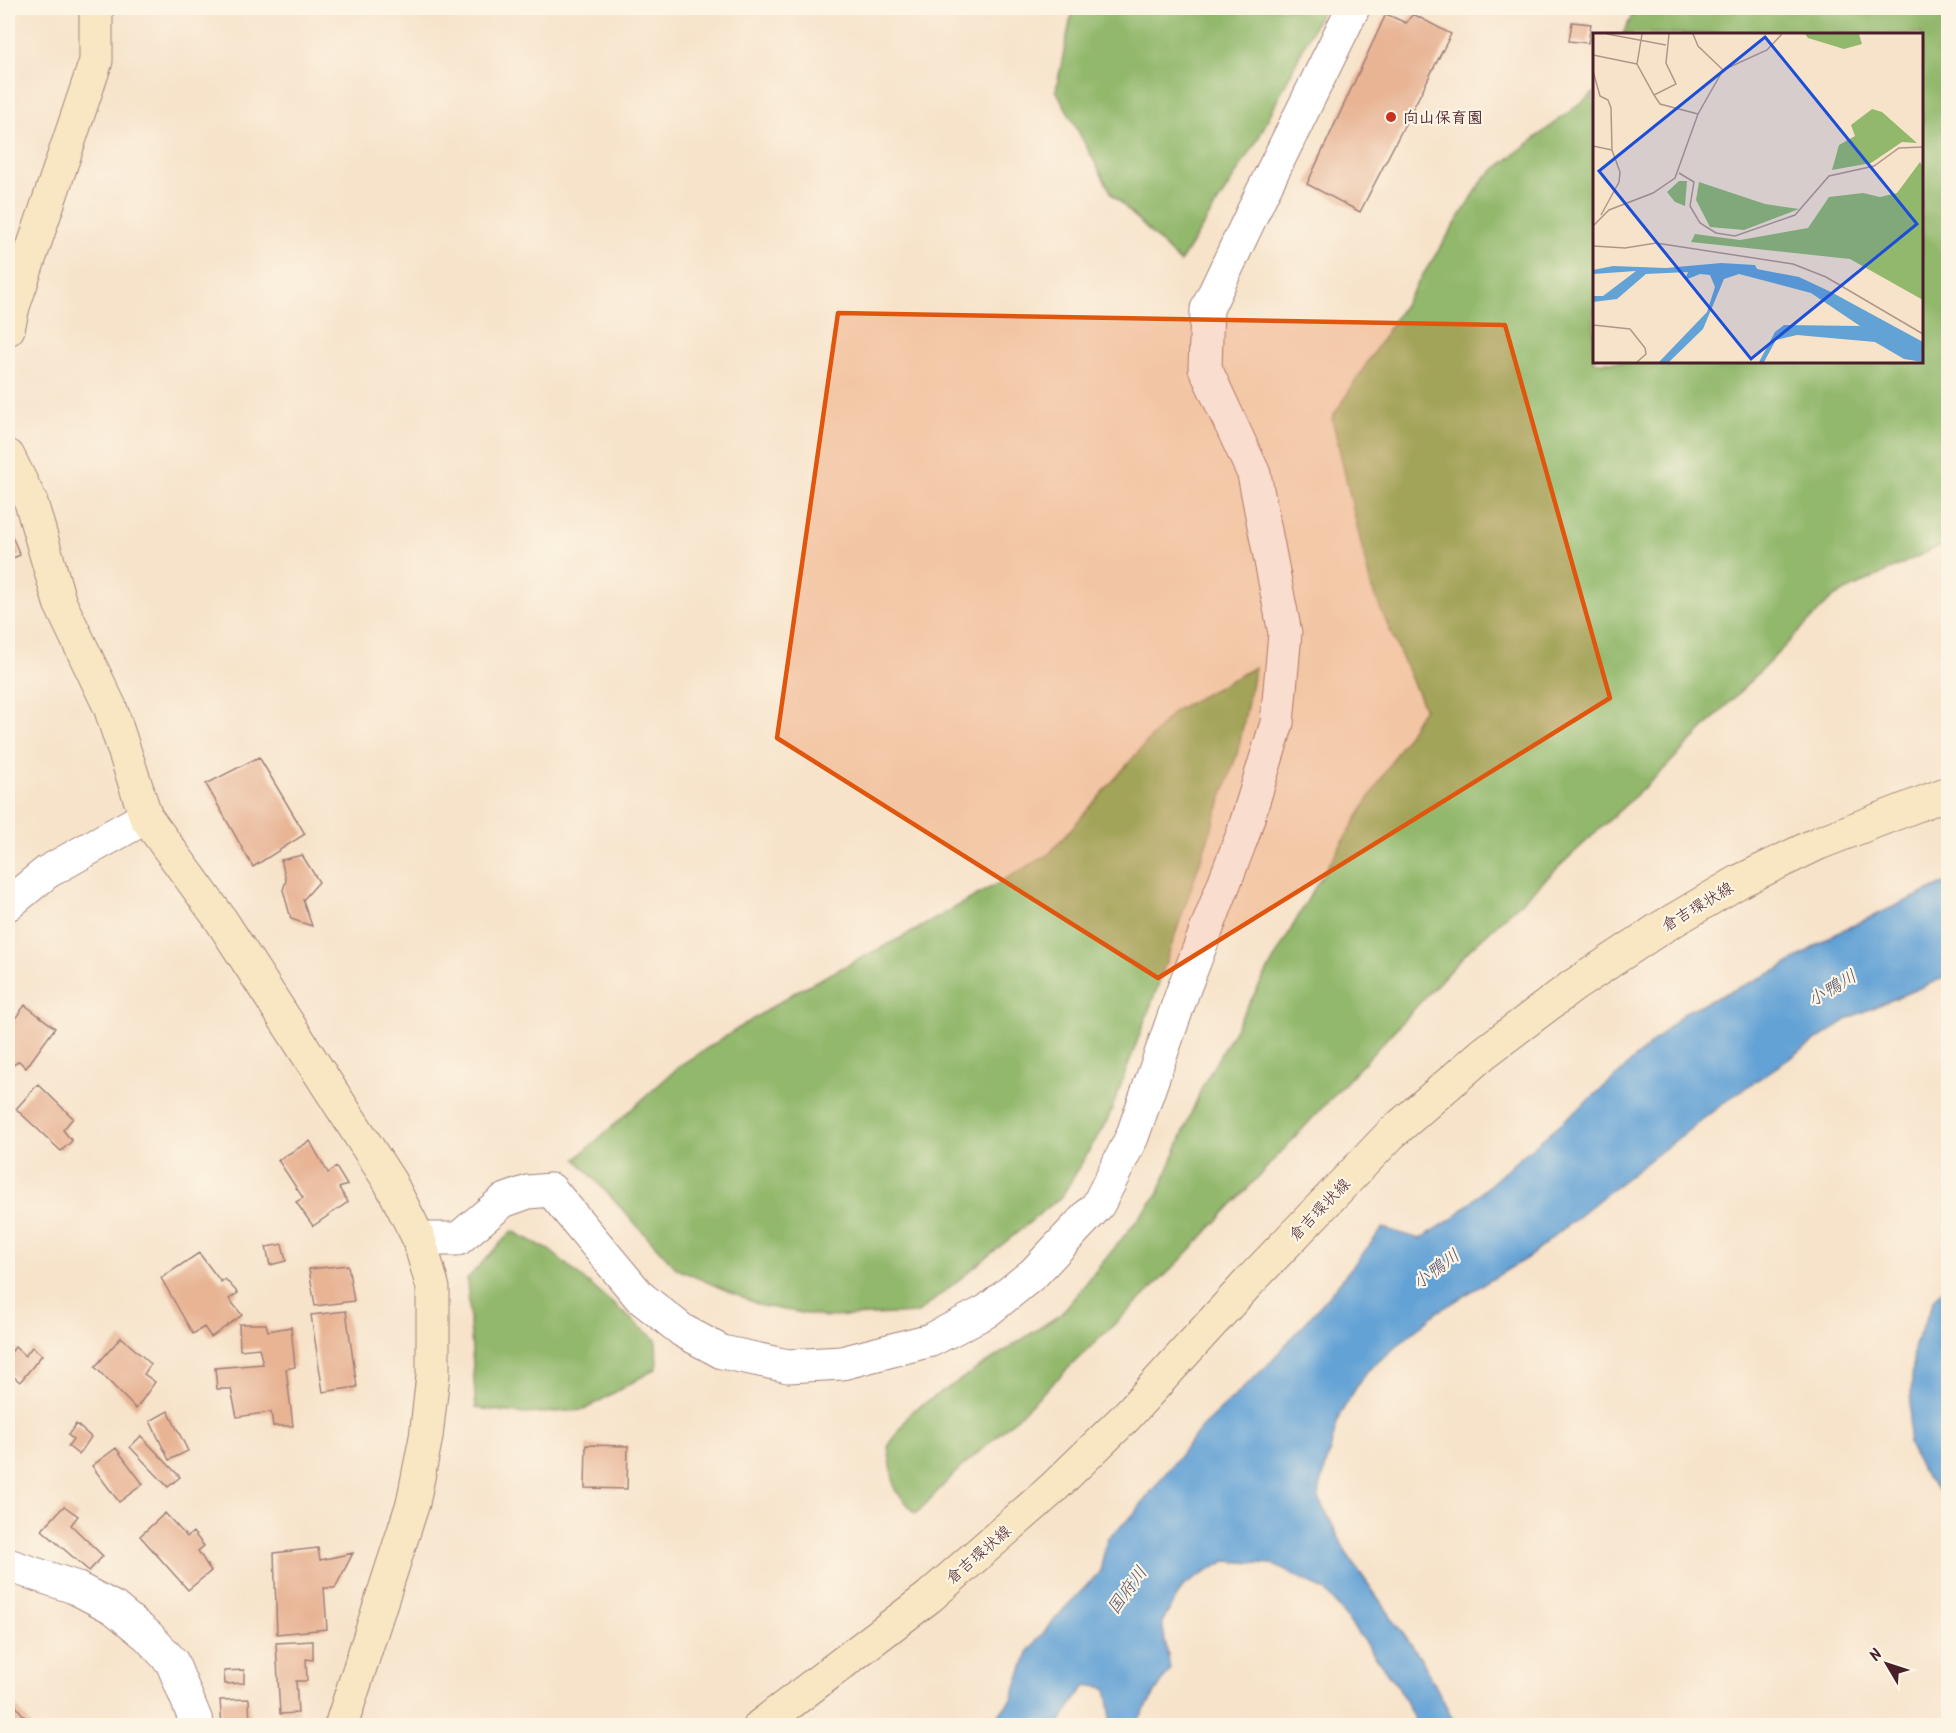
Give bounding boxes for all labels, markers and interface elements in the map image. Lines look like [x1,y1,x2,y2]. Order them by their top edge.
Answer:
inset map [1593,33,1923,363]
place label: 向山保育園 [1403,106,1483,131]
marker: 向山保育園 [1384,110,1398,124]
street label: 倉吉環状線 [1657,876,1739,939]
water label: 小鴨川 [1802,963,1863,1016]
street label: 倉吉環状線 [1283,1173,1357,1248]
water label: 小鴨川 [1407,1242,1467,1298]
street label: 倉吉環状線 [941,1519,1017,1591]
water label: 国府川 [1101,1561,1156,1621]
north arrow [1857,1634,1917,1694]
text: N [1864,1644,1889,1667]

